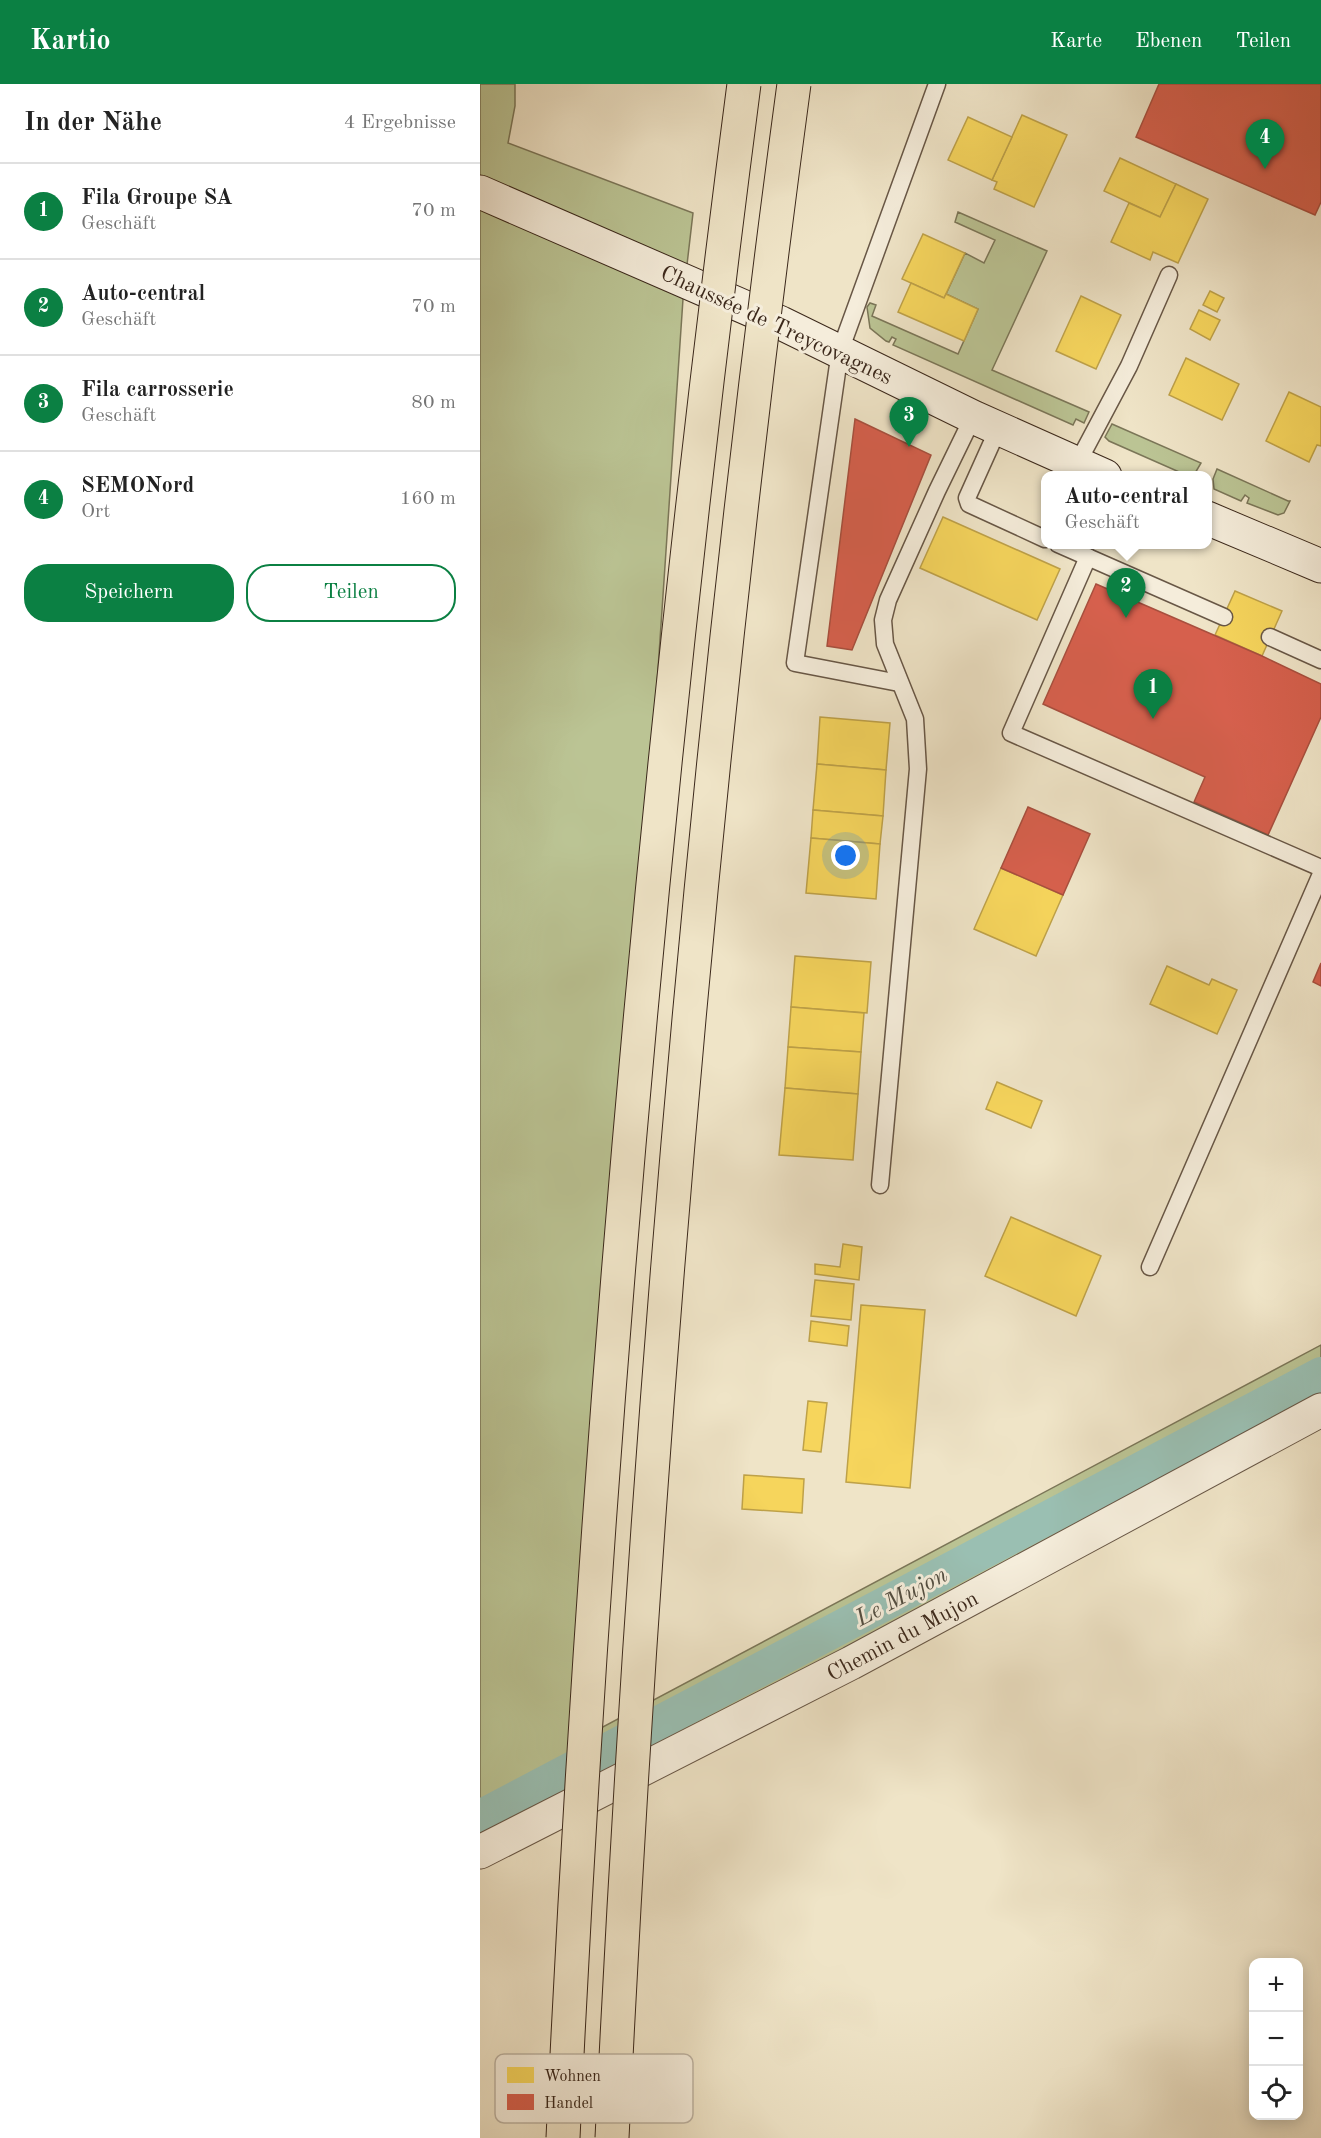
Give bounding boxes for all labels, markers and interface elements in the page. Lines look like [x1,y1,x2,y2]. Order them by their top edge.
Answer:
text: Kartio [30,28,111,56]
text: Karte [1050,31,1102,52]
text: Ebenen [1135,31,1202,52]
text: Teilen [1235,31,1291,52]
text: In der Nähe [24,110,162,136]
text: 4 Ergebnisse [344,113,456,133]
pin: 4 [1246,120,1284,169]
text: Fila Groupe SA [81,187,233,209]
text: 1 [38,201,49,221]
text: 70 m [411,201,456,221]
text: Geschäft [81,214,156,234]
street label: Chaussée de Treycovagnes [657,262,895,389]
text: Auto-central [81,283,205,305]
text: 2 [38,297,49,317]
text: 70 m [411,297,456,317]
text: Geschäft [81,310,156,330]
text: Fila carrosserie [81,379,234,401]
text: 3 [38,393,49,413]
text: 80 m [411,393,456,413]
pin: 3 [890,398,928,447]
text: Geschäft [81,406,156,426]
popup [1041,471,1212,549]
text: SEMONord [81,475,194,497]
text: Auto-central [1064,486,1189,508]
text: 4 [38,489,49,509]
text: 160 m [400,489,456,509]
text: Ort [81,502,110,522]
text: Geschäft [1064,513,1140,533]
button: Speichern [24,564,234,622]
button: Teilen [246,564,456,622]
pin: 2 [1106,568,1146,618]
pin: 1 [1134,670,1172,719]
your location [831,841,860,870]
water label: Le Mujon [851,1563,952,1632]
street label: Chemin du Mujon [824,1588,982,1686]
map controls [1249,1958,1303,2120]
button: + [1249,1958,1303,2012]
button: − [1249,2012,1303,2066]
legend [495,2054,693,2123]
button: locate [1249,2066,1303,2120]
text: Wohnen [544,2069,601,2085]
text: Handel [544,2096,593,2112]

